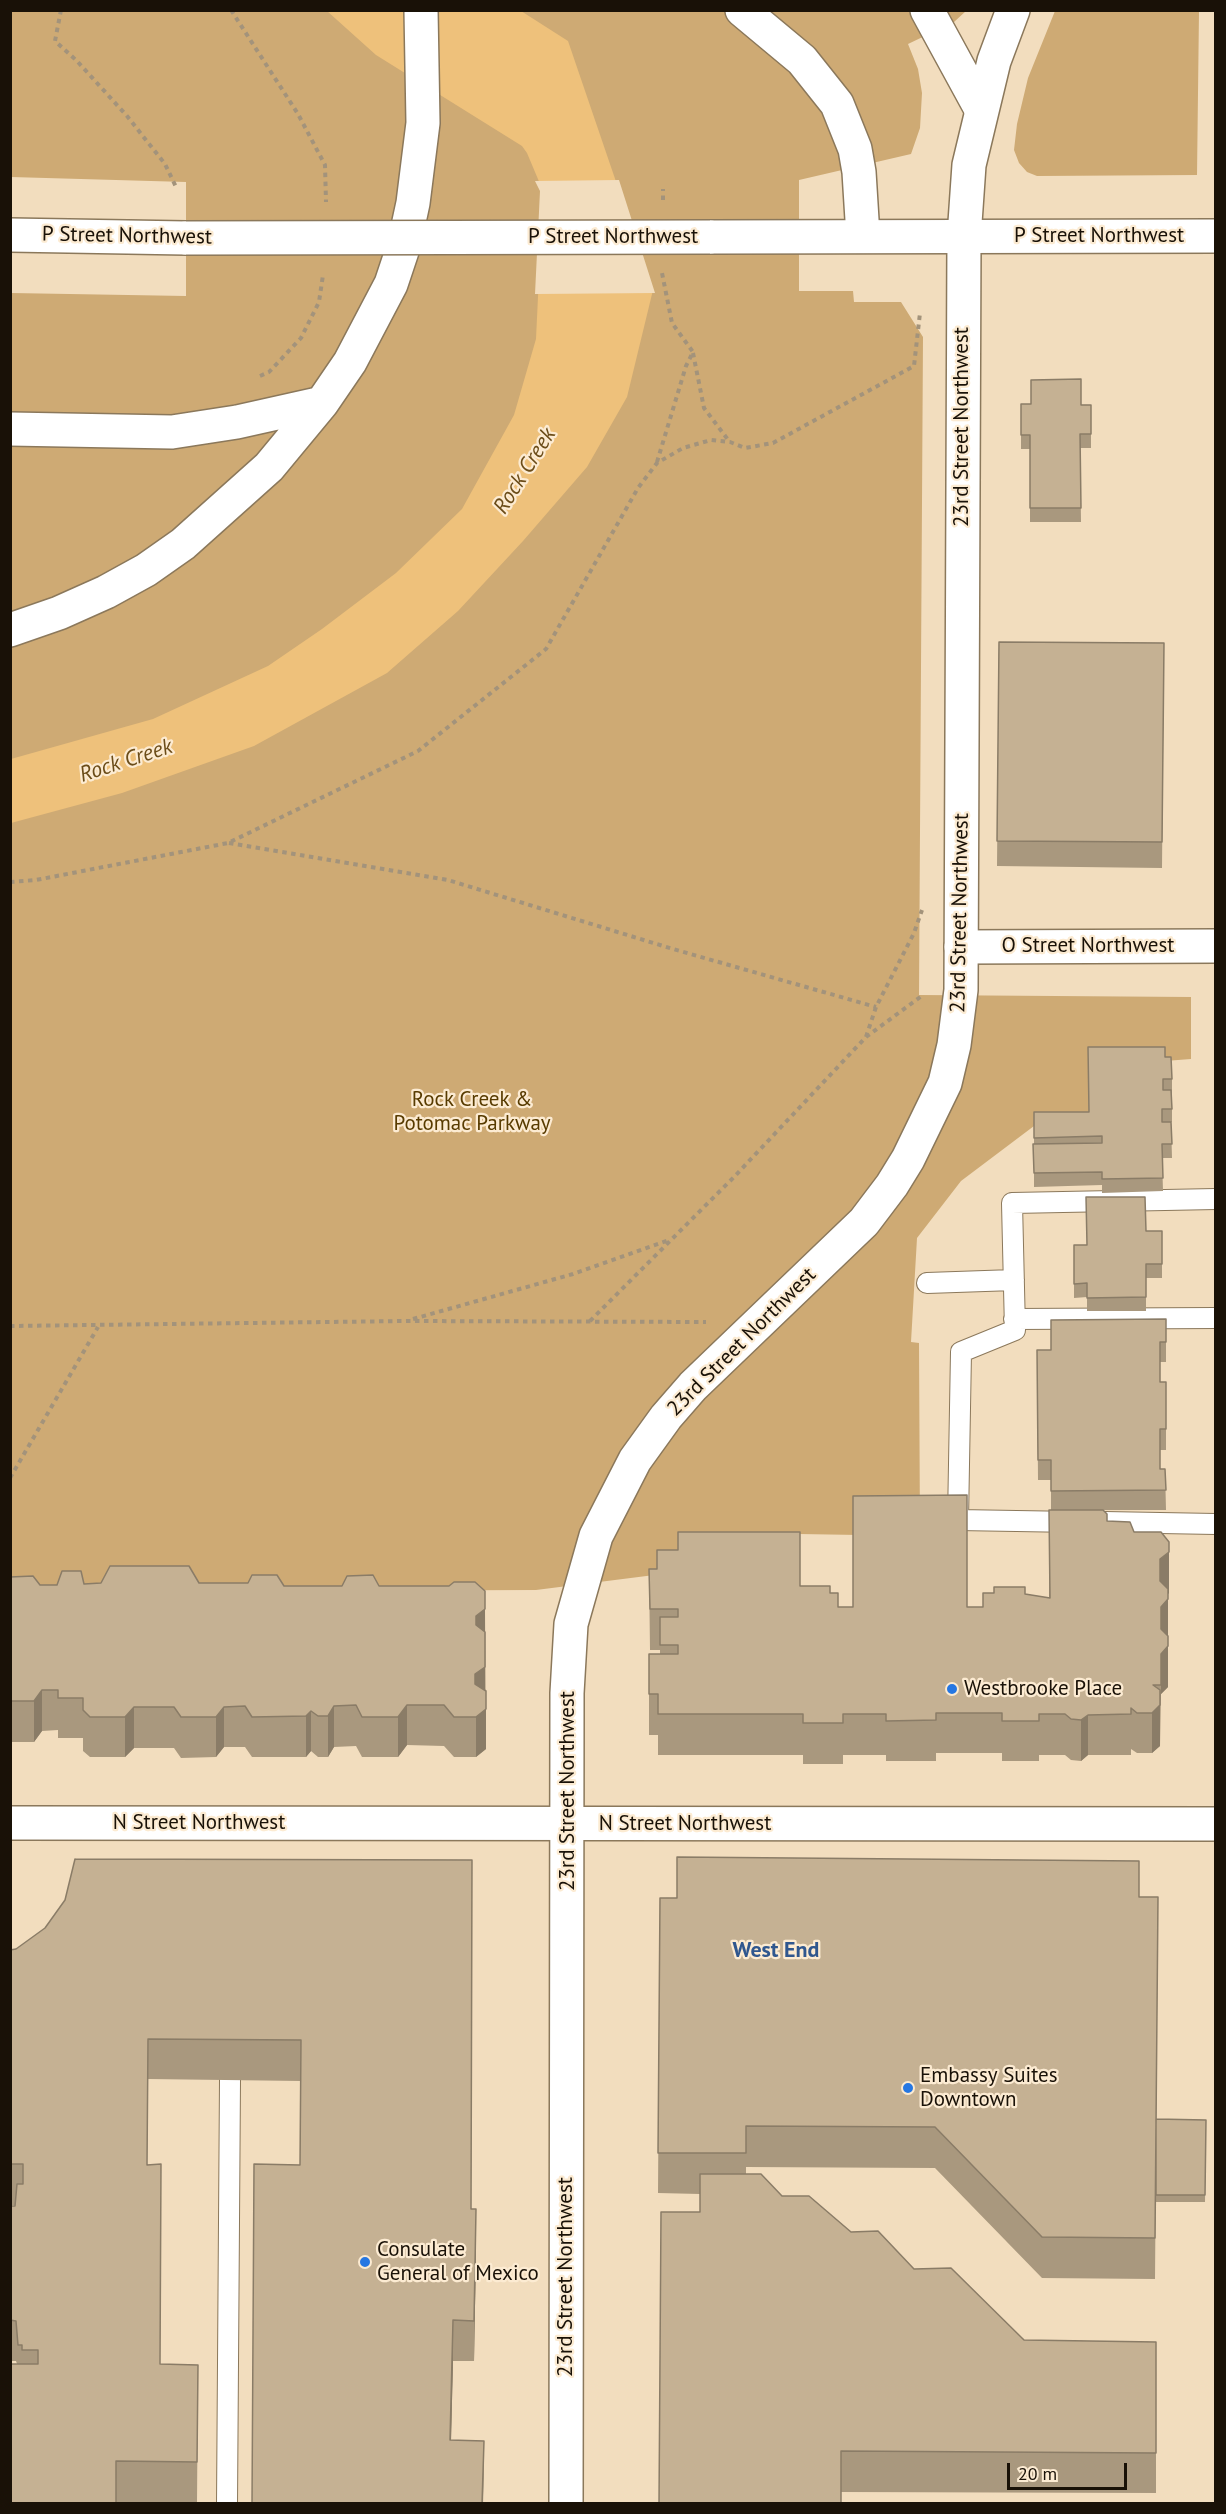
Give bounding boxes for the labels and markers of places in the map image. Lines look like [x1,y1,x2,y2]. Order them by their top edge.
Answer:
place label: Westbrooke Place [964,1676,1122,1702]
marker: Westbrooke Place [945,1682,959,1696]
place label: Embassy Suites Downtown [920,2063,1058,2113]
marker: Embassy Suites Downtown [901,2081,915,2095]
place label: Consulate General of Mexico [377,2237,539,2287]
marker: Consulate General of Mexico [358,2255,372,2269]

